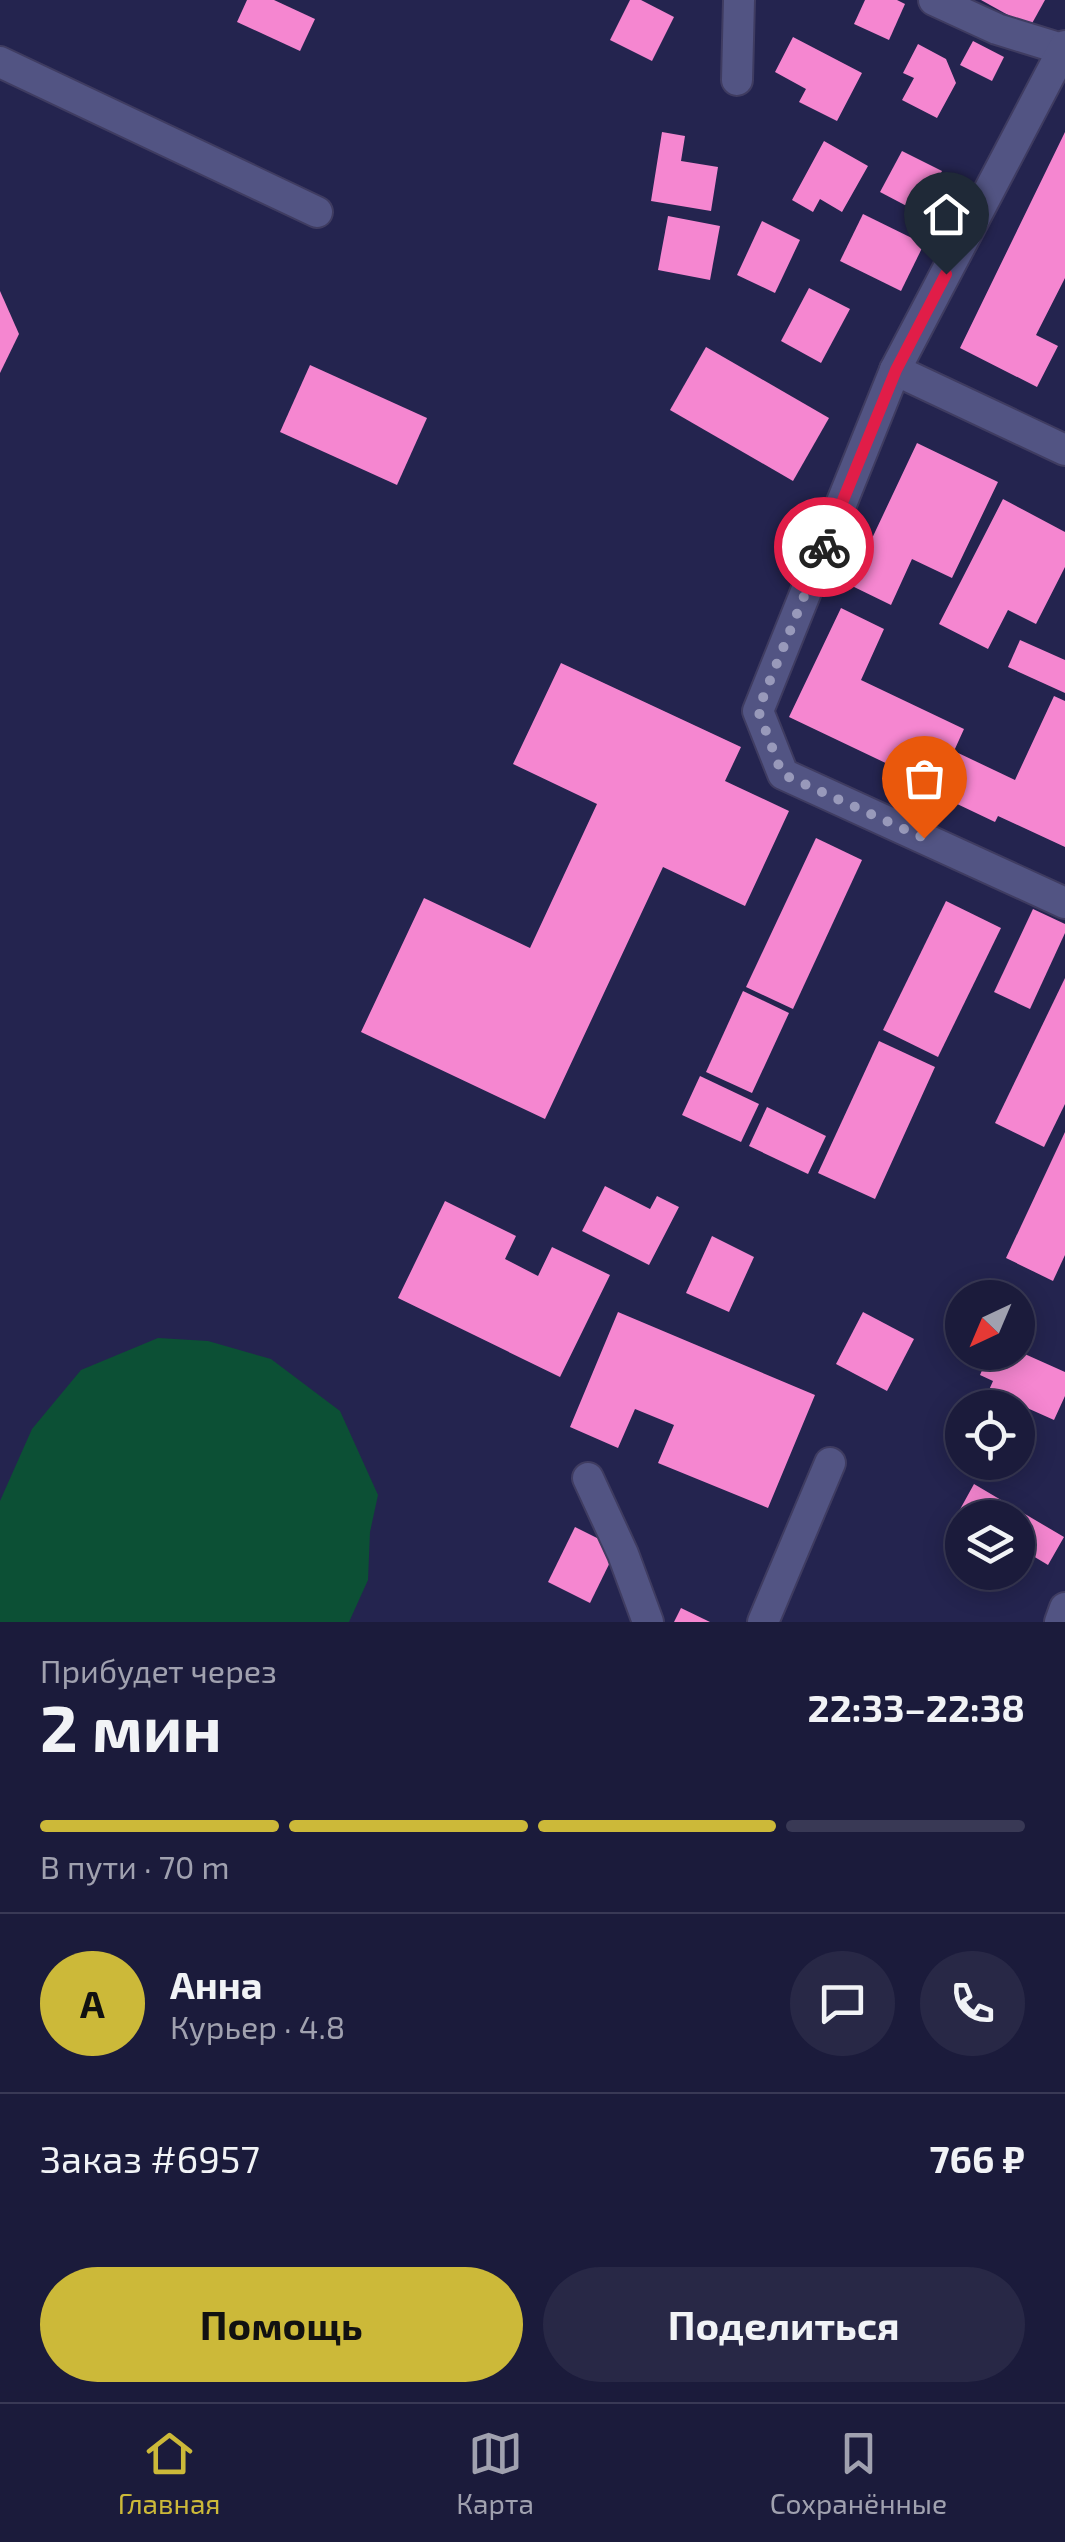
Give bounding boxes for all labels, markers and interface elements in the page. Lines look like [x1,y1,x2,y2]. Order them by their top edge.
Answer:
pin [904,172,989,275]
icon: home [919,187,974,242]
courier [774,497,874,597]
icon: bike [797,520,852,575]
pin [882,736,967,839]
icon: bag [897,751,952,806]
north arrow [945,1280,1035,1370]
map controls [945,1280,1035,1590]
button: locate [945,1390,1035,1480]
button: layers [945,1500,1035,1590]
text: Прибудет через [40,1651,277,1689]
text: 22:33–22:38 [808,1684,1025,1730]
text: 2 мин [40,1687,222,1765]
text: В пути · 70 m [40,1847,230,1885]
button: chat [790,1951,895,2056]
button: phone [920,1951,1025,2056]
text: Анна [170,1961,263,2007]
text: А [80,1980,105,2026]
text: Курьер · 4.8 [170,2007,345,2045]
text: Заказ #6957 [40,2135,260,2181]
text: 766 ₽ [929,2135,1025,2181]
button: Помощь [40,2267,523,2382]
button: Поделиться [543,2267,1025,2382]
tab: Главная [118,2426,221,2520]
tab: Карта [456,2426,534,2520]
tab: Сохранённые [770,2426,947,2520]

